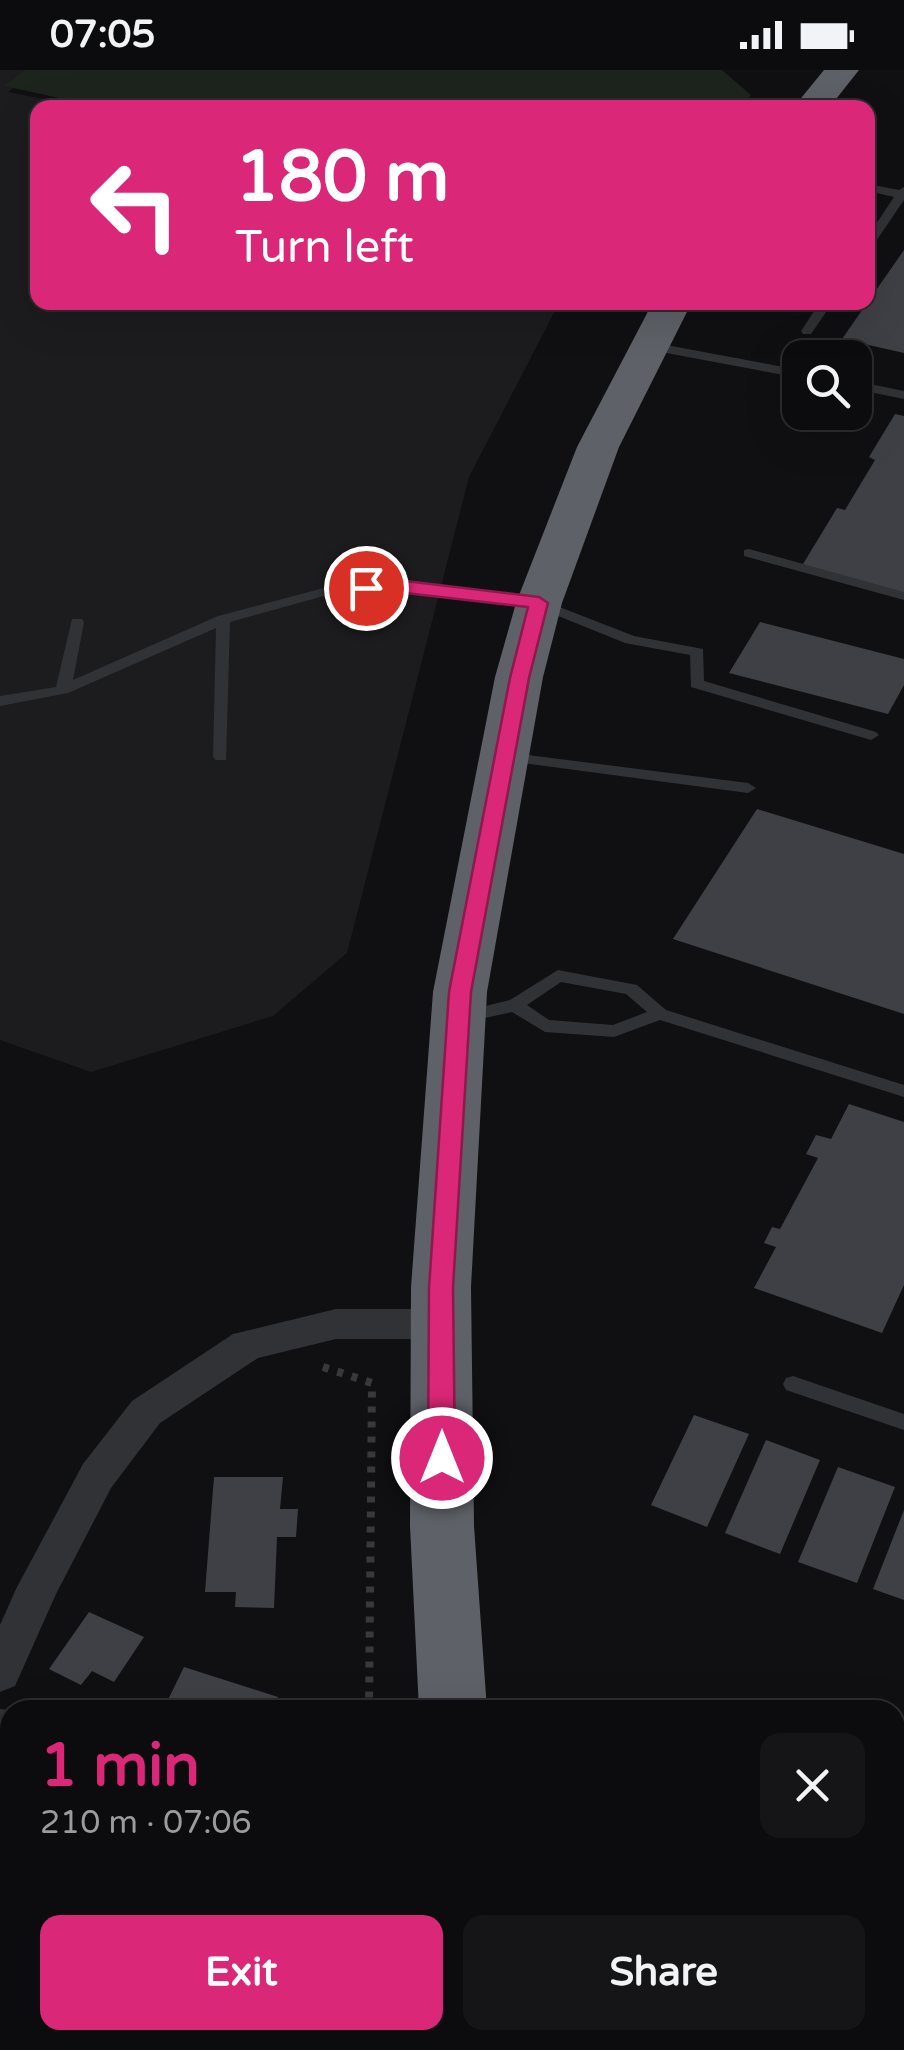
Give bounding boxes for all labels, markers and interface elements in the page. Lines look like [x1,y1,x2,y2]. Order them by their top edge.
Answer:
text: 07:05 [50,12,155,58]
text: 180 m [235,136,449,220]
icon: left [70,140,200,270]
text: Turn left [235,221,414,275]
map controls [782,340,872,430]
button: search [782,340,872,430]
pin [324,546,409,631]
icon: arrive [339,561,394,616]
position arrow [390,1406,494,1510]
text: 1 min [40,1730,200,1802]
button: close [760,1733,865,1838]
text: 210 m · 07:06 [40,1804,252,1842]
button: Exit [40,1915,443,2030]
button: Share [463,1915,865,2030]

